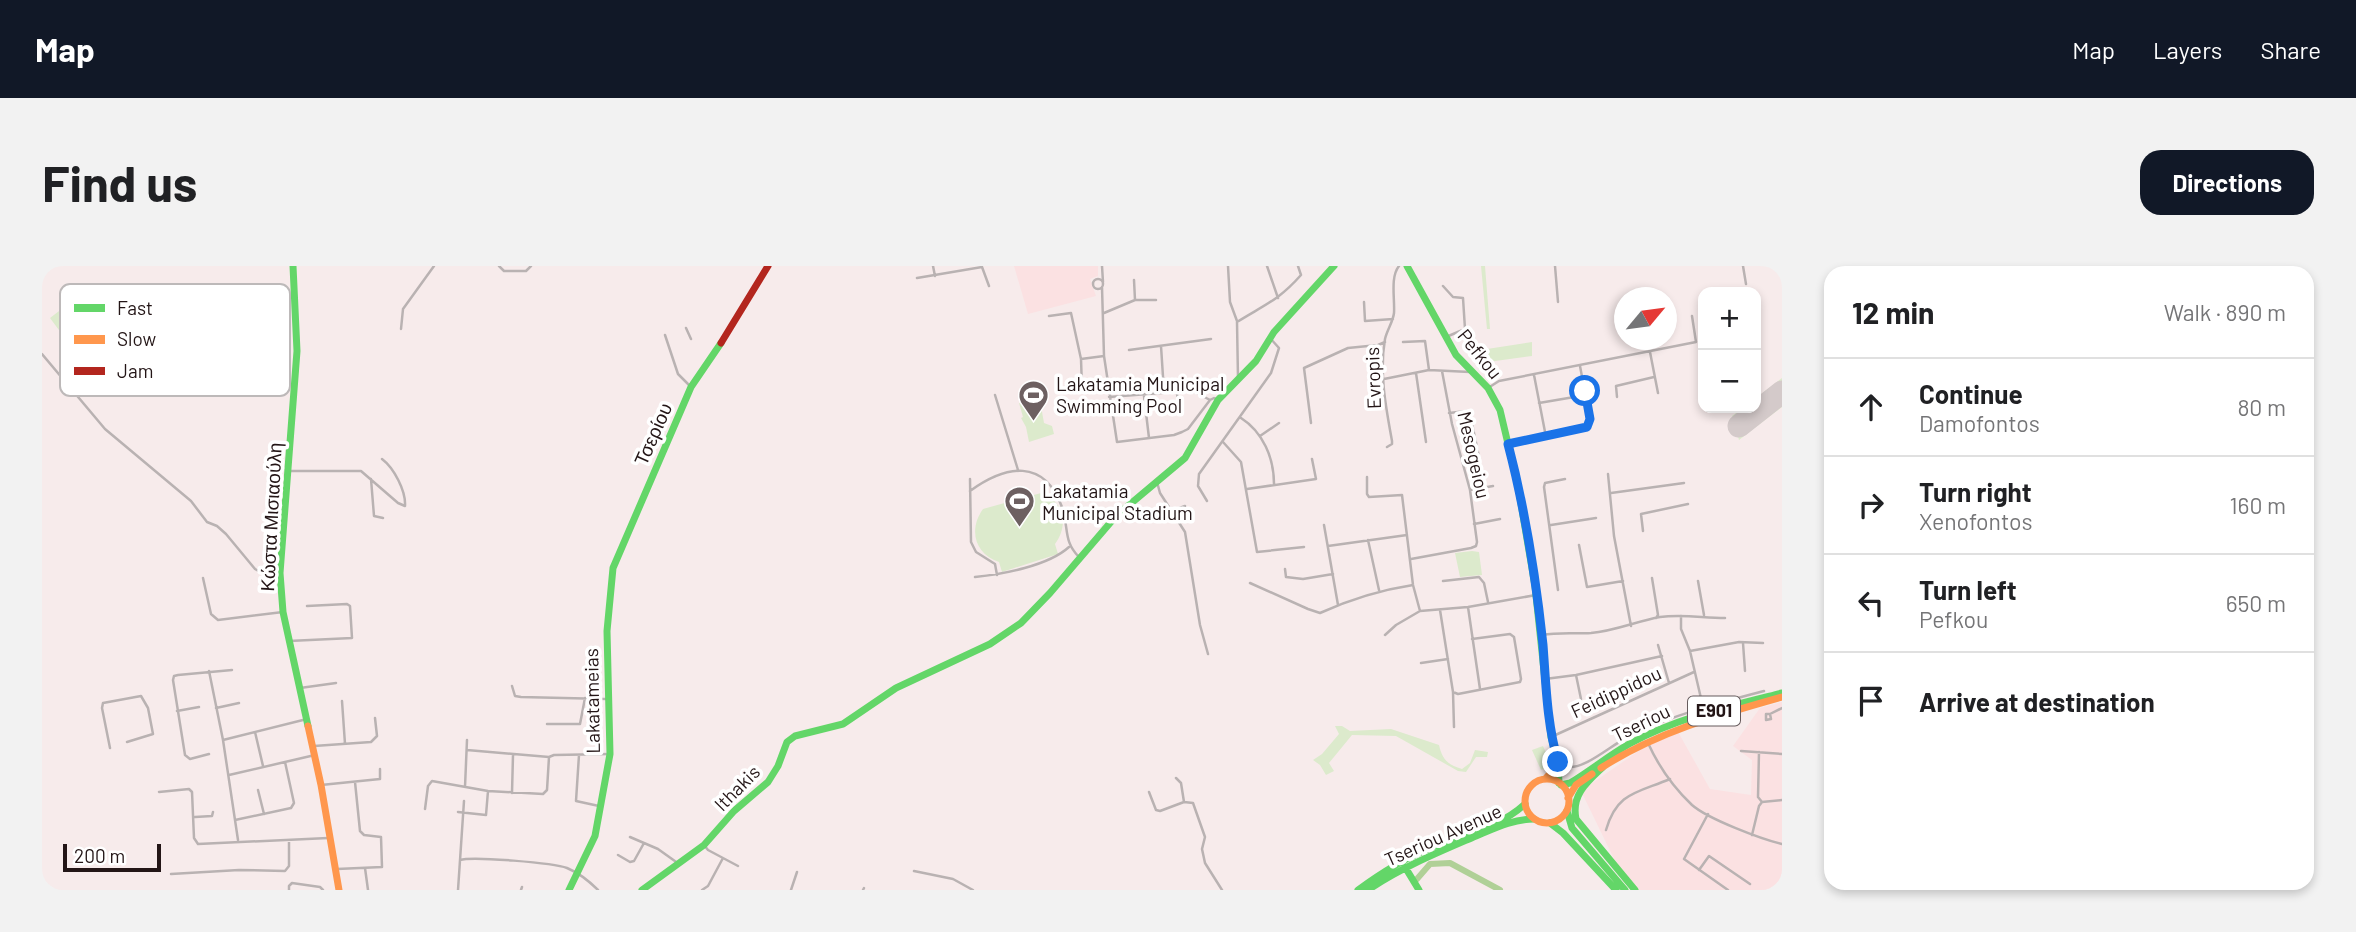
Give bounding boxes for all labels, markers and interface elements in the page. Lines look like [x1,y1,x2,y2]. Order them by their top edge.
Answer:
text: Map [35,29,95,69]
text: Map [2072,35,2115,64]
text: Layers [2153,35,2222,64]
text: Share [2260,35,2321,64]
button: Directions [2140,150,2314,215]
text: Find us [42,153,197,212]
legend [60,284,290,396]
north arrow [1614,287,1677,350]
map controls [1698,287,1761,413]
button: + [1698,287,1761,350]
text: 12 min [1852,294,1935,330]
text: Fast [117,296,153,319]
text: Walk · 890 m [2164,298,2286,326]
street label: Pefkou [1453,324,1507,383]
text: Slow [117,327,156,350]
street label: Evropis [1360,347,1385,409]
button: − [1698,350,1761,413]
text: Jam [117,359,153,382]
place label: Lakatamia Municipal Swimming Pool [1056,372,1224,417]
route start [1569,375,1600,406]
sports icon: Lakatamia Municipal Swimming Pool [1016,378,1050,422]
text: Continue [1919,378,2023,409]
icon: ahead [1852,388,1890,426]
text: 80 m [2237,393,2286,421]
street label: Τσερίου [629,399,676,468]
street label: Mesogeiou [1453,409,1496,501]
text: Damofontos [1919,409,2040,437]
street label: Κώστα Μισιαούλη [255,442,286,592]
text: Turn right [1919,476,2032,507]
place label: Lakatamia Municipal Stadium [1042,479,1193,524]
sports icon: Lakatamia Municipal Stadium [1002,485,1036,529]
icon: right [1852,486,1890,524]
text: 160 m [2229,491,2286,519]
text: Xenofontos [1919,507,2033,535]
text: Turn left [1919,574,2017,605]
icon: left [1852,584,1890,622]
text: 650 m [2226,589,2286,617]
text: Pefkou [1919,605,1988,633]
street label: Lakatameias [579,648,604,754]
street label: Feidippidou [1567,661,1665,722]
icon: arrive [1852,682,1890,720]
text: Arrive at destination [1919,686,2155,717]
road number: E901 [1688,696,1740,726]
street label: Tseriou [1608,699,1673,746]
route end [1542,746,1573,777]
street label: Ithakis [709,760,764,815]
street label: Tseriou Avenue [1381,798,1505,871]
scale bar [63,841,161,873]
text: 200 m [74,844,125,867]

